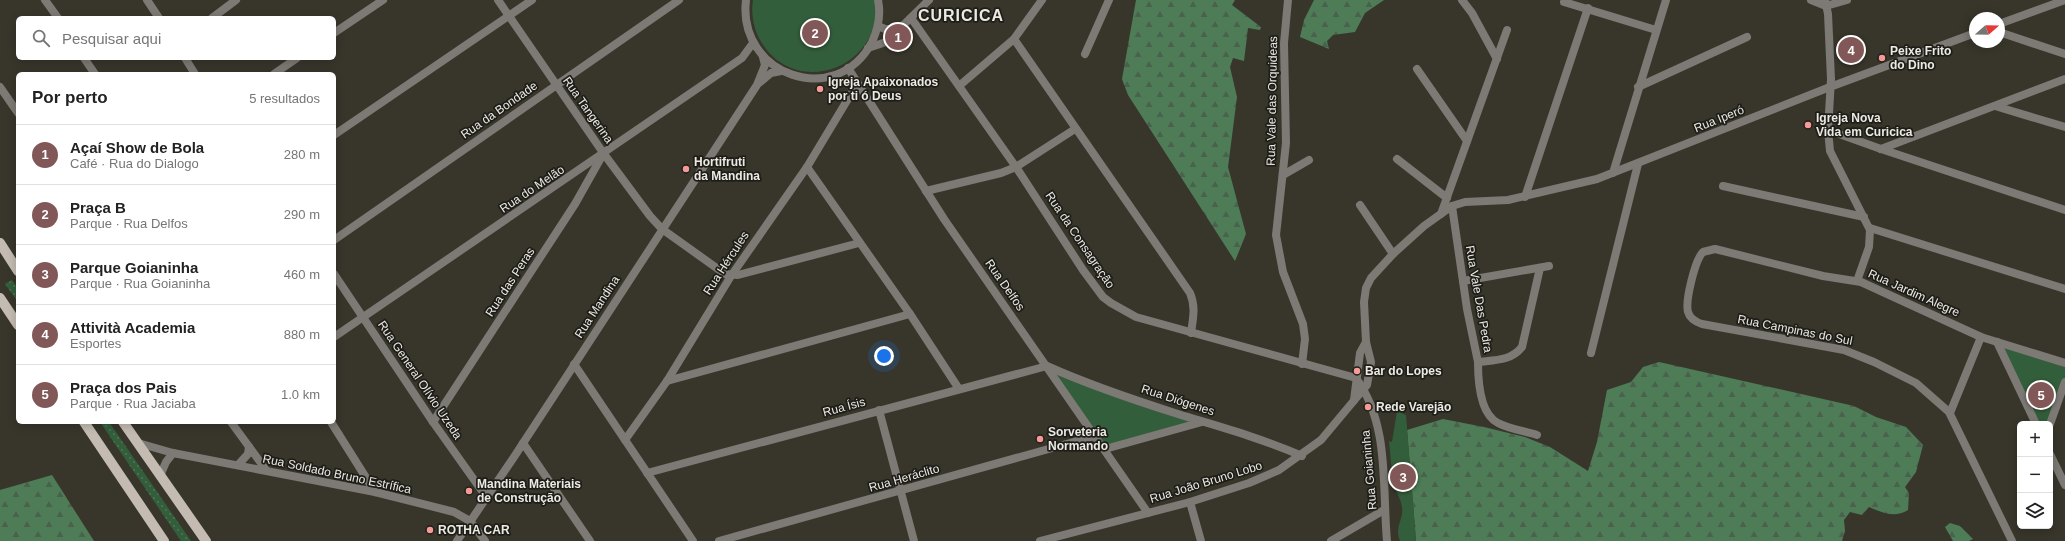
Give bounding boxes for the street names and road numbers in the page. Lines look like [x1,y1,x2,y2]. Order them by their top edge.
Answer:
street label: Rua Vale das Orquideas [1264,36,1280,166]
street label: Rua Tangerina [560,74,616,146]
street label: Rua da Bondade [458,78,540,142]
street label: Rua Iperó [1692,103,1746,135]
street label: Rua do Melão [497,162,567,216]
street label: Rua da Consagração [1042,189,1118,291]
street label: Rua Hércules [700,229,752,297]
street label: Rua Vale Das Pedra [1463,244,1495,354]
street label: Rua das Peras [483,245,537,319]
street label: Rua Delfos [982,257,1028,313]
street label: Rua Jardim Alegre [1866,267,1962,320]
street label: Rua Mandina [572,273,622,341]
street label: Rua Campinas do Sul [1736,312,1854,348]
street label: Rua General Olívio Uzeda [375,318,465,442]
street label: Rua Diógenes [1140,382,1216,418]
street label: Rua Ísis [821,394,867,419]
street label: Rua Goianinha [1359,429,1379,510]
street label: Rua Soldado Bruno Estrífica [261,451,413,497]
street label: Rua João Bruno Lobo [1148,458,1264,506]
street label: Rua Heráclito [867,461,941,495]

